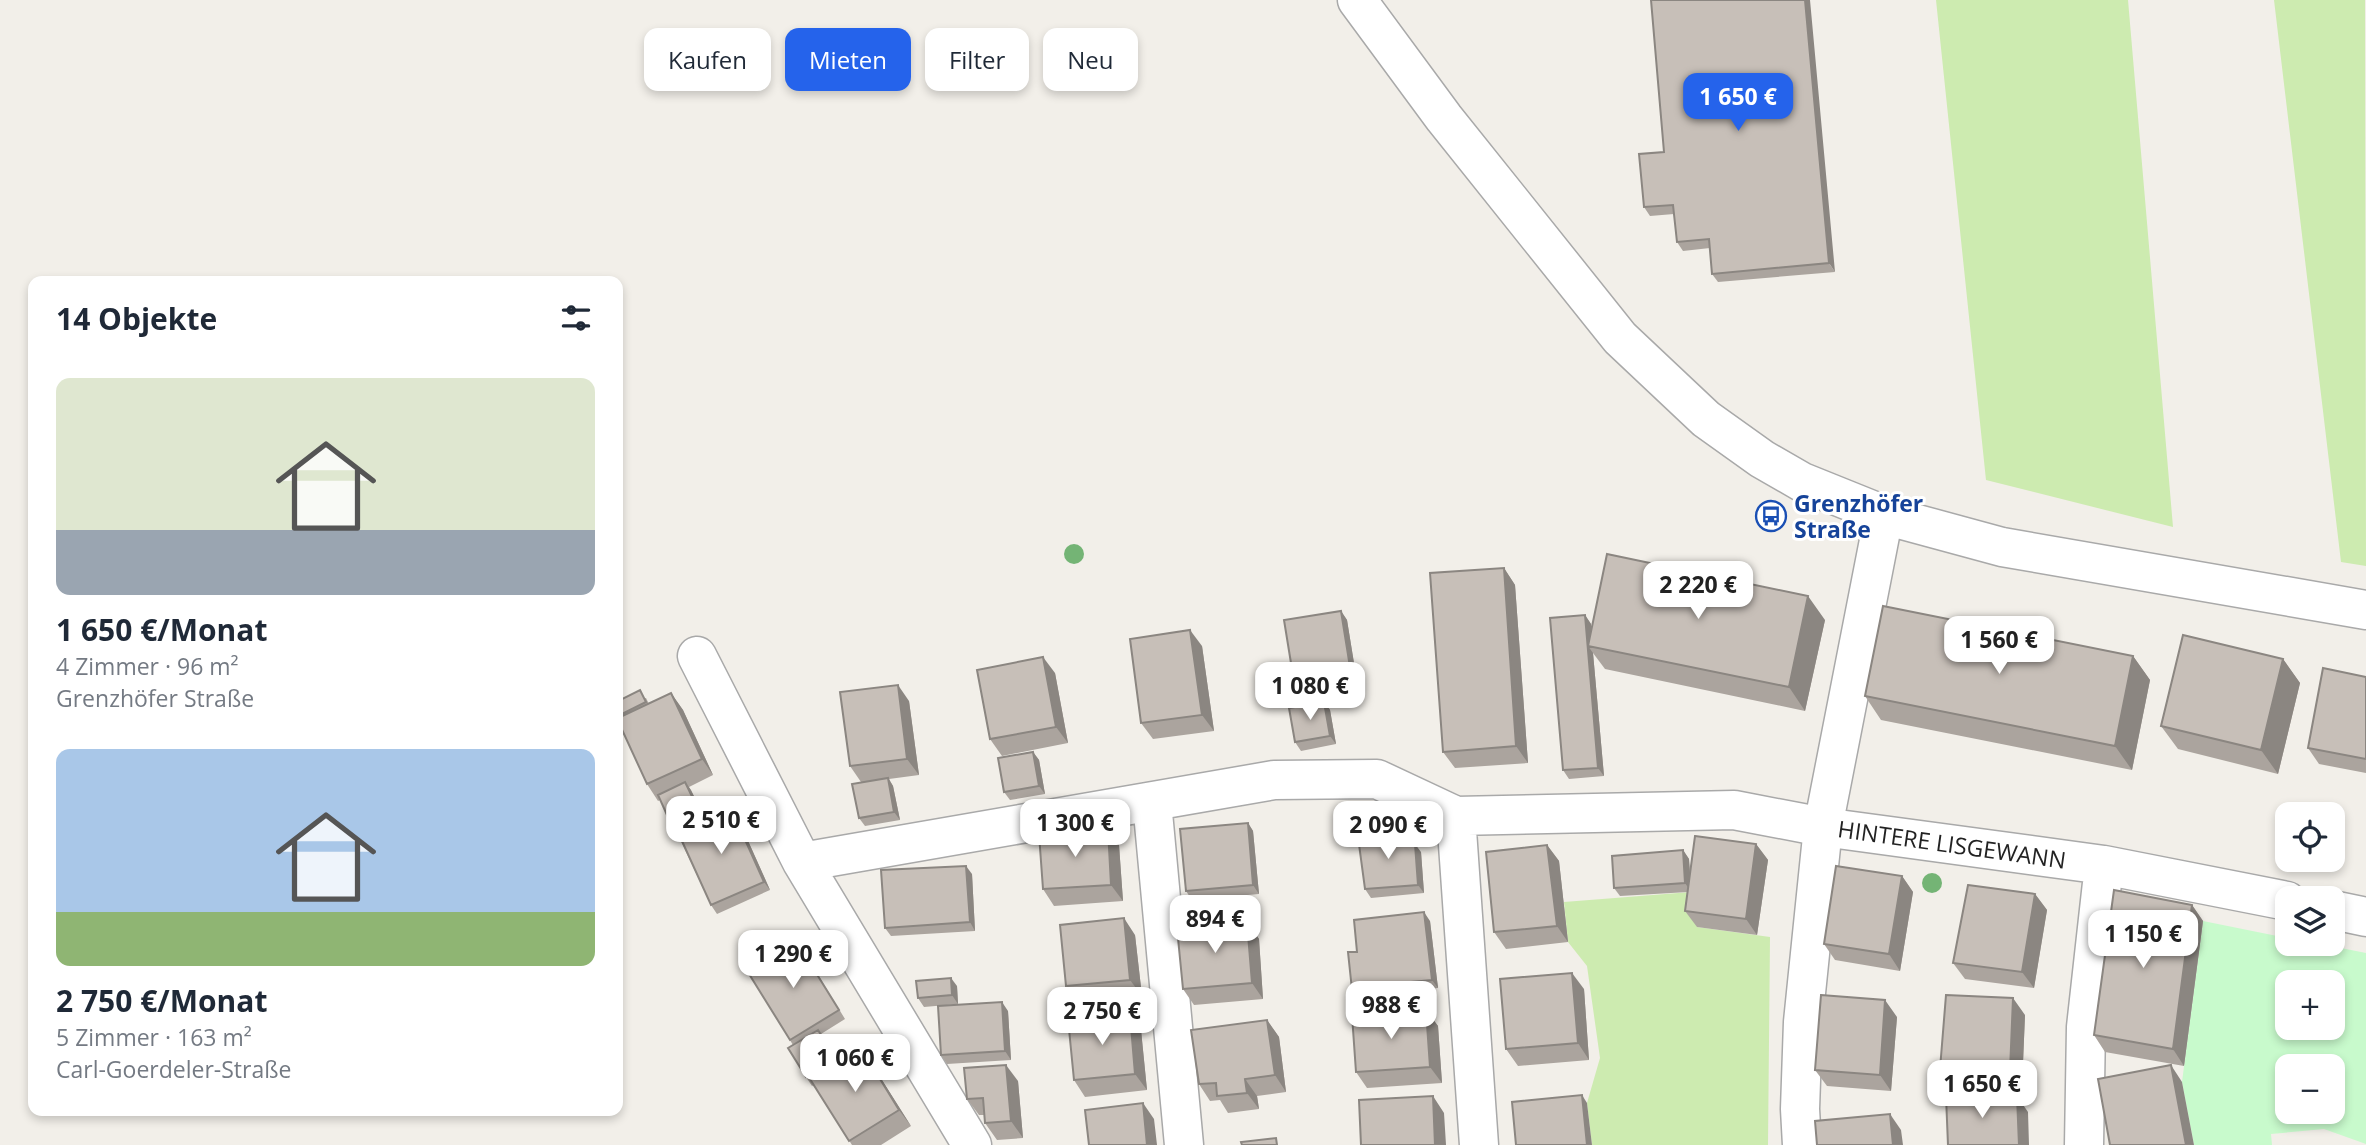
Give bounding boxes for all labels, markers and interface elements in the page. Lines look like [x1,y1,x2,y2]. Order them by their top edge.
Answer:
chip: Kaufen [644,28,771,91]
chip: Mieten [785,28,911,91]
chip: Filter [925,28,1029,91]
chip: Neu [1043,28,1138,91]
pin: 1 650 € [1673,74,1803,133]
text: 1 650 € [1699,80,1777,112]
text: 14 Objekte [56,298,217,339]
icon: filters [557,299,595,337]
icon: home [263,423,389,549]
place label: Grenzhöfer Straße [1794,487,1923,545]
bus stop icon: Grenzhöfer Straße [1754,499,1788,533]
pin: 2 220 € [1633,562,1763,621]
text: 2 220 € [1659,568,1737,600]
text: 1 650 €/Monat [56,609,267,650]
pin: 1 560 € [1934,616,2064,676]
text: 1 560 € [1960,623,2038,655]
text: 4 Zimmer · 96 m² [56,650,239,682]
pin: 1 080 € [1245,662,1375,722]
text: 1 080 € [1271,669,1349,701]
text: Grenzhöfer Straße [56,682,254,714]
icon: home [263,794,389,920]
pin: 2 510 € [656,796,786,856]
pin: 1 300 € [1010,800,1140,859]
pin: 2 090 € [1323,802,1453,861]
map controls [2275,802,2345,1124]
button: locate [2275,802,2345,872]
text: 2 510 € [682,803,760,835]
text: 1 300 € [1036,806,1114,838]
text: 2 090 € [1349,808,1427,840]
street label: HINTERE LISGEWANN [1836,812,2068,876]
button: layers [2275,886,2345,956]
pin: 894 € [1166,895,1264,955]
text: 894 € [1186,902,1244,934]
pin: 1 150 € [2078,911,2208,970]
text: 1 150 € [2104,917,2182,949]
pin: 1 290 € [728,930,858,990]
text: 1 290 € [754,937,832,969]
button: + [2275,970,2345,1040]
text: 2 750 €/Monat [56,980,267,1021]
pin: 988 € [1342,982,1440,1041]
pin: 2 750 € [1037,988,1167,1047]
text: 988 € [1362,988,1420,1020]
text: 2 750 € [1063,994,1141,1026]
text: 5 Zimmer · 163 m² [56,1021,252,1053]
pin: 1 060 € [790,1034,920,1094]
text: 1 060 € [816,1041,894,1073]
text: Carl-Goerdeler-Straße [56,1053,291,1085]
button: − [2275,1054,2345,1124]
pin: 1 650 € [1917,1060,2047,1120]
text: 1 650 € [1943,1067,2021,1099]

